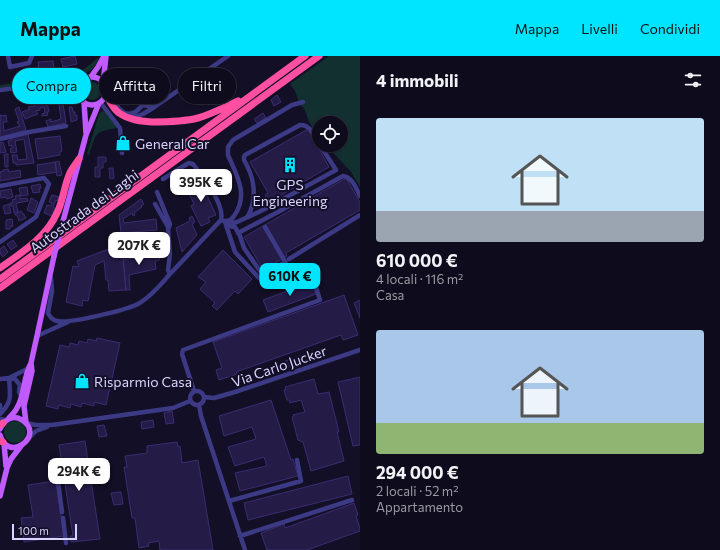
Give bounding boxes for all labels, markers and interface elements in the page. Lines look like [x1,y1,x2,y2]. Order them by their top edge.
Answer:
text: Mappa [20,17,81,40]
text: Mappa [515,20,559,37]
text: Livelli [581,20,618,37]
text: Condividi [640,20,700,37]
chip: Compra [12,68,91,104]
chip: Affitta [99,68,170,104]
chip: Filtri [178,68,236,104]
icon: filters [682,69,704,91]
text: 4 immobili [376,70,458,91]
map controls [312,116,348,152]
button: locate [312,116,348,152]
shop icon: General Car [114,134,132,152]
place label: General Car [135,135,210,152]
icon: home [504,144,576,216]
building icon: GPS Engineering [281,156,299,174]
street label: Autostrada dei Laghi [26,166,142,256]
pin: 395K € [168,169,234,203]
text: 395K € [179,174,223,190]
place label: GPS Engineering [252,176,328,209]
pin: 207K € [106,232,172,266]
text: 207K € [117,237,161,253]
text: 610 000 € [376,250,458,271]
pin: 610K € [257,263,323,297]
text: 610K € [268,268,312,284]
text: 4 locali · 116 m² [376,271,463,287]
text: Casa [376,287,404,303]
street label: Via Carlo Jucker [229,342,329,390]
icon: home [504,356,576,428]
shop icon: Risparmio Casa [73,372,91,390]
place label: Risparmio Casa [94,373,192,390]
pin: 294K € [46,458,112,492]
text: 294 000 € [376,462,459,483]
text: 294K € [57,463,101,479]
text: 2 locali · 52 m² [376,483,458,499]
text: Appartamento [376,499,463,515]
scale bar [12,522,77,541]
text: 100 m [18,524,49,537]

